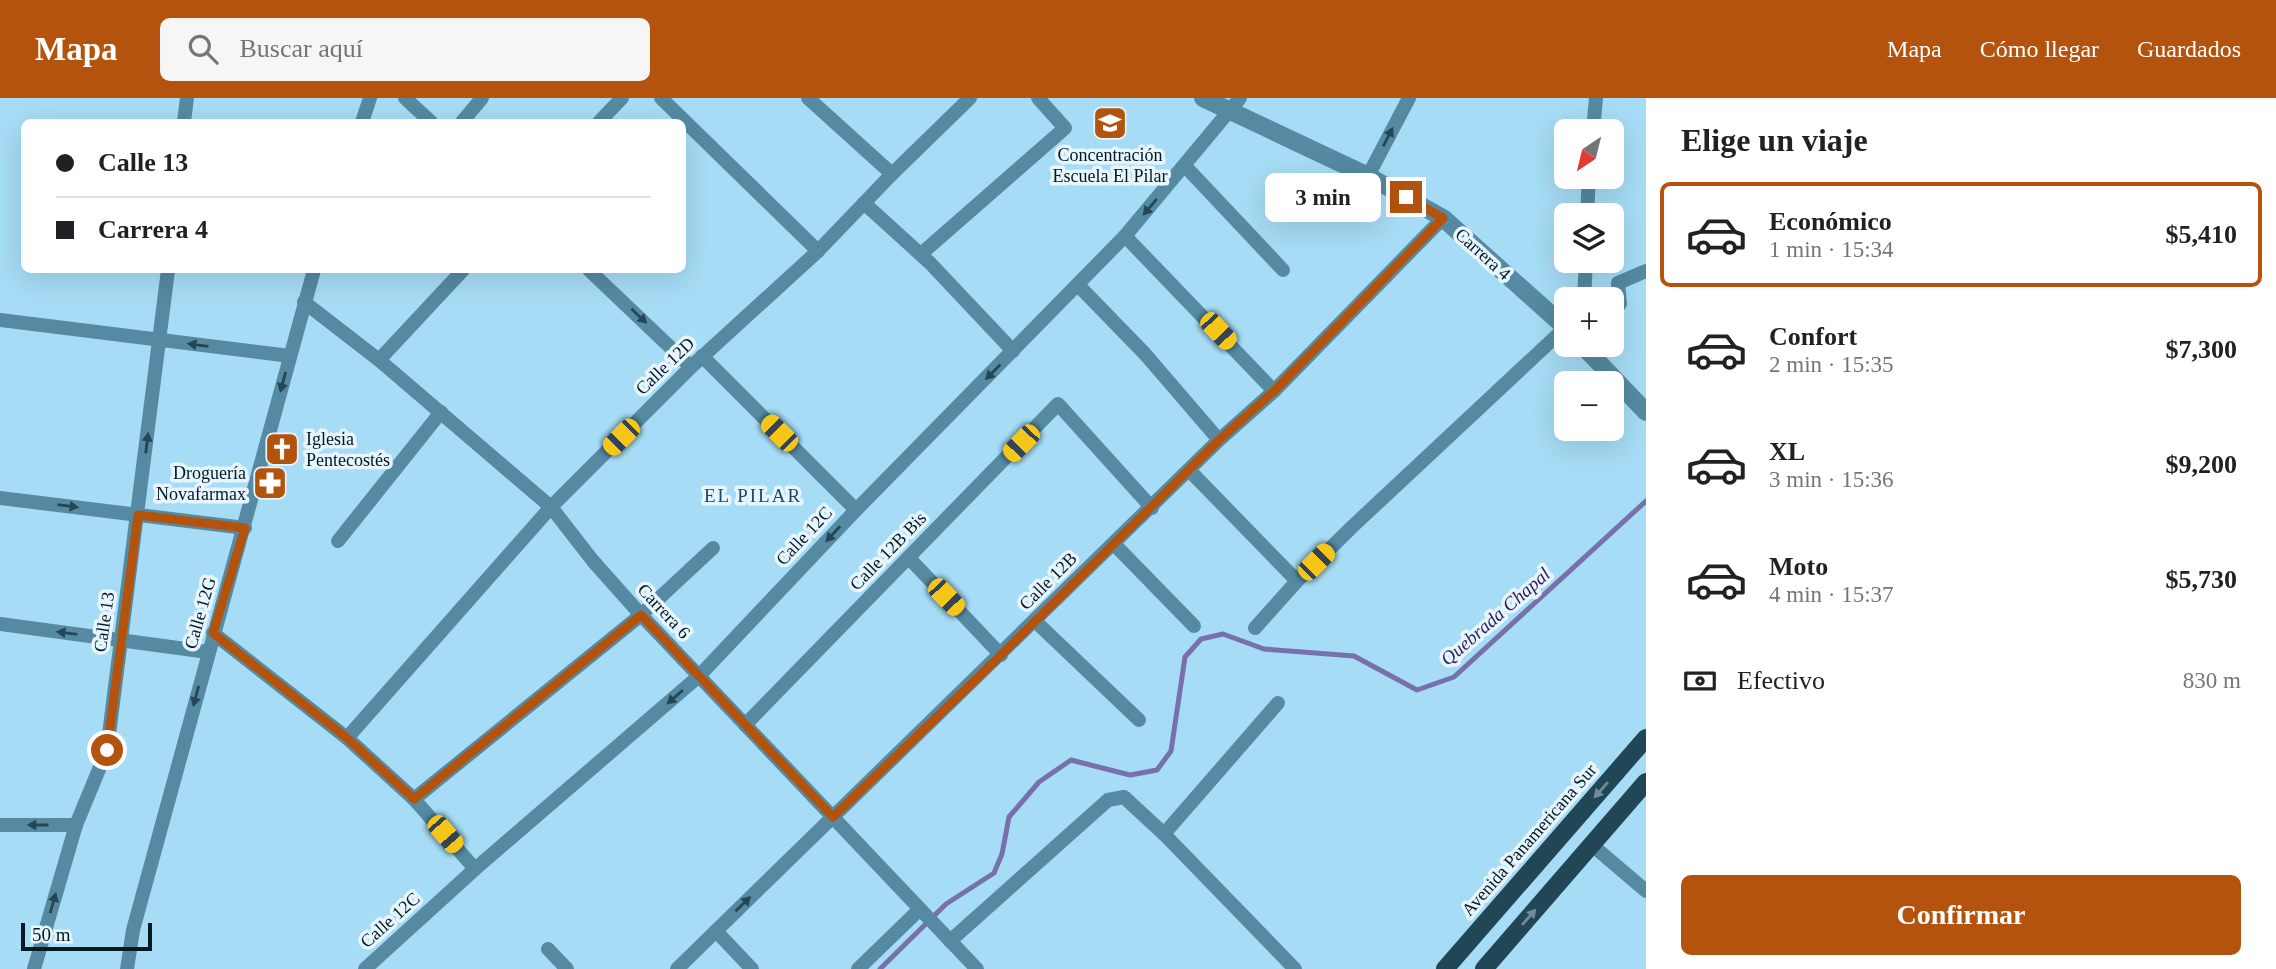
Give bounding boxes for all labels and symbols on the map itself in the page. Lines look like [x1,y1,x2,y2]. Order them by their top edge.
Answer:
school or university icon: Concentración Escuela El Pilar [1091,104,1129,142]
north arrow [1554,119,1624,189]
one-way arrow [1383,127,1394,147]
place label: Concentración Escuela El Pilar [1053,145,1167,186]
callout: 3 min [1266,172,1382,222]
route end [1390,181,1422,213]
one-way arrow [1142,198,1158,216]
street label: Carrera 4 [1451,224,1515,284]
one-way arrow [631,308,648,324]
car [1196,308,1241,354]
street label: Calle 12D [632,333,698,399]
one-way arrow [187,339,209,350]
one-way arrow [984,363,1001,380]
one-way arrow [277,372,288,394]
car [757,411,802,455]
car [599,415,644,459]
car [999,421,1044,465]
place label: Iglesia Pentecostés [306,429,390,470]
church icon: Iglesia Pentecostés [263,430,301,468]
one-way arrow [142,432,153,454]
place label: Droguería Novafarmax [156,463,246,504]
pharmacy icon: Droguería Novafarmax [251,464,289,502]
district label: EL PILAR [704,485,802,506]
one-way arrow [57,501,79,512]
street label: Calle 12C [772,503,836,569]
street label: Calle 12B Bis [846,508,930,594]
one-way arrow [826,525,842,542]
car [1294,540,1339,584]
street label: Calle 12B [1015,548,1081,614]
water label: Quebrada Chapal [1436,563,1554,669]
street label: Calle 12G [180,575,220,651]
car [924,575,969,619]
street label: Carrera 6 [634,580,694,642]
street label: Calle 13 [90,591,118,653]
one-way arrow [56,628,78,639]
one-way arrow [190,685,201,707]
one-way arrow [666,689,684,705]
route start [91,734,123,766]
street label: Avenida Panamericana Sur [1458,760,1600,920]
one-way arrow [1594,781,1609,798]
car [424,811,467,857]
one-way arrow [27,819,49,831]
street label: Calle 12C [356,888,424,952]
one-way arrow [49,893,59,914]
one-way arrow [735,896,752,913]
one-way arrow [1521,909,1536,926]
scale bar [21,920,152,952]

